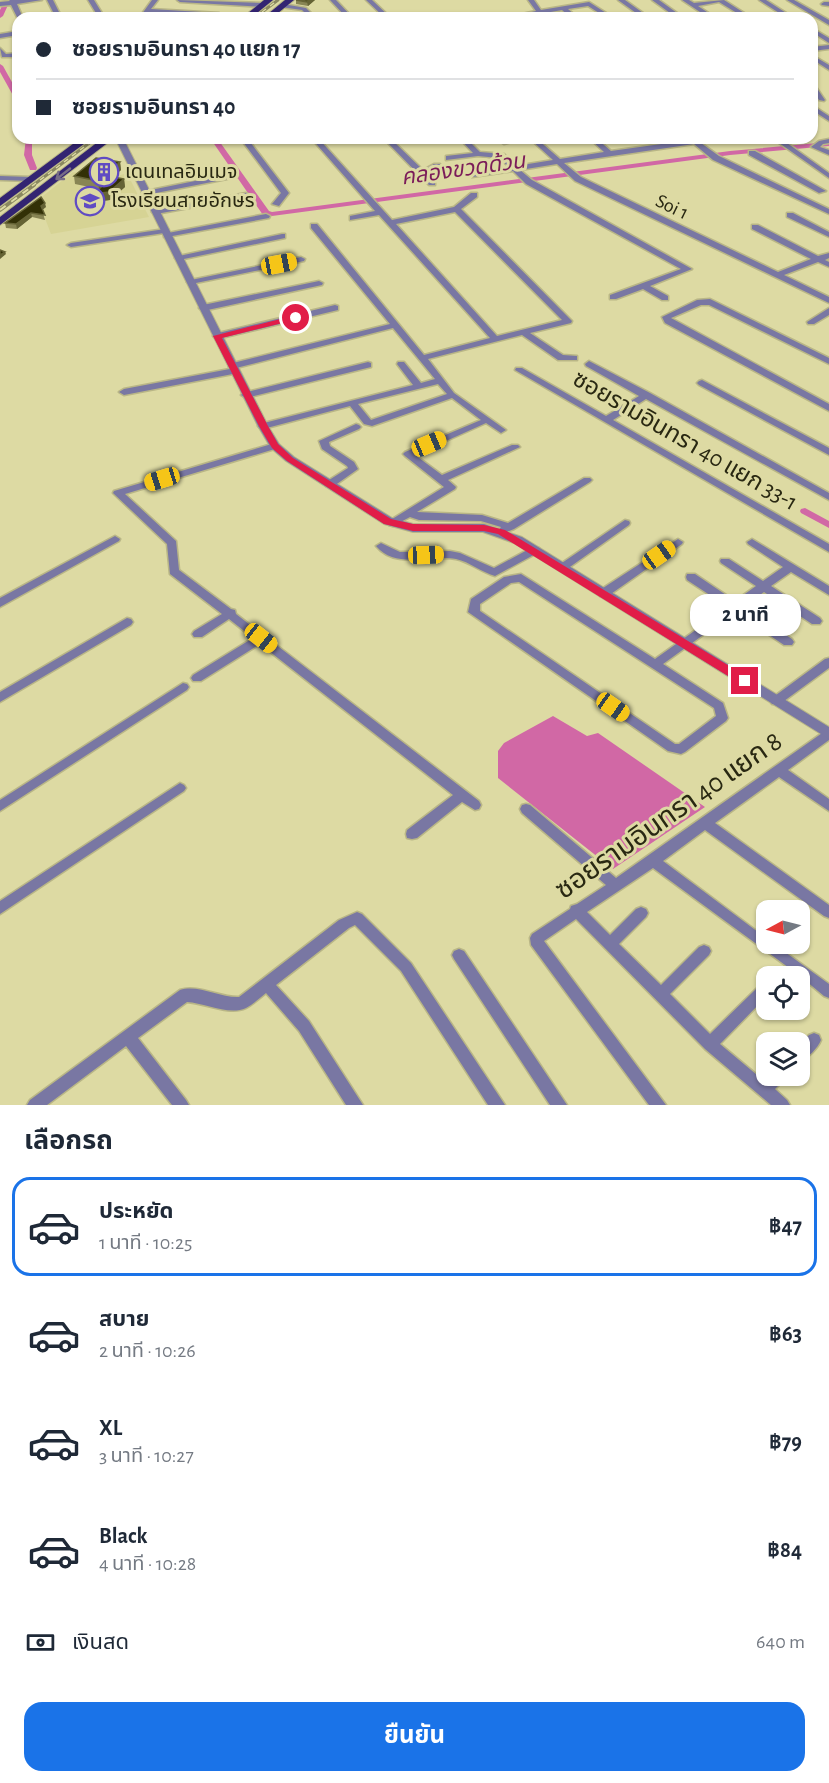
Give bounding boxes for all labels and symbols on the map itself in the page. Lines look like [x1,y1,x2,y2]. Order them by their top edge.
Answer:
water label: คลองขวดด้วน [400,148,528,189]
building icon: เดนเทลอิมเมจ [88,156,120,188]
place label: เดนเทลอิมเมจ [125,162,237,182]
one-way arrow [55,167,71,180]
school or university icon: โรงเรียนสายอักษร [74,185,106,217]
place label: โรงเรียนสายอักษร [111,191,255,211]
street label: Soi 1 [652,191,692,223]
car [260,252,298,276]
route start [282,304,309,331]
street label: ซอยรามอินทรา 40 แยก 33-1 [568,367,802,515]
car [409,429,449,459]
car [142,465,182,493]
car [639,537,679,573]
car [408,545,444,565]
callout: 2 นาที [690,594,801,636]
car [241,620,281,656]
route end [731,667,758,694]
car [593,689,633,725]
street label: ซอยรามอินทรา 40 แยก 8 [551,727,787,905]
north arrow [756,900,810,954]

